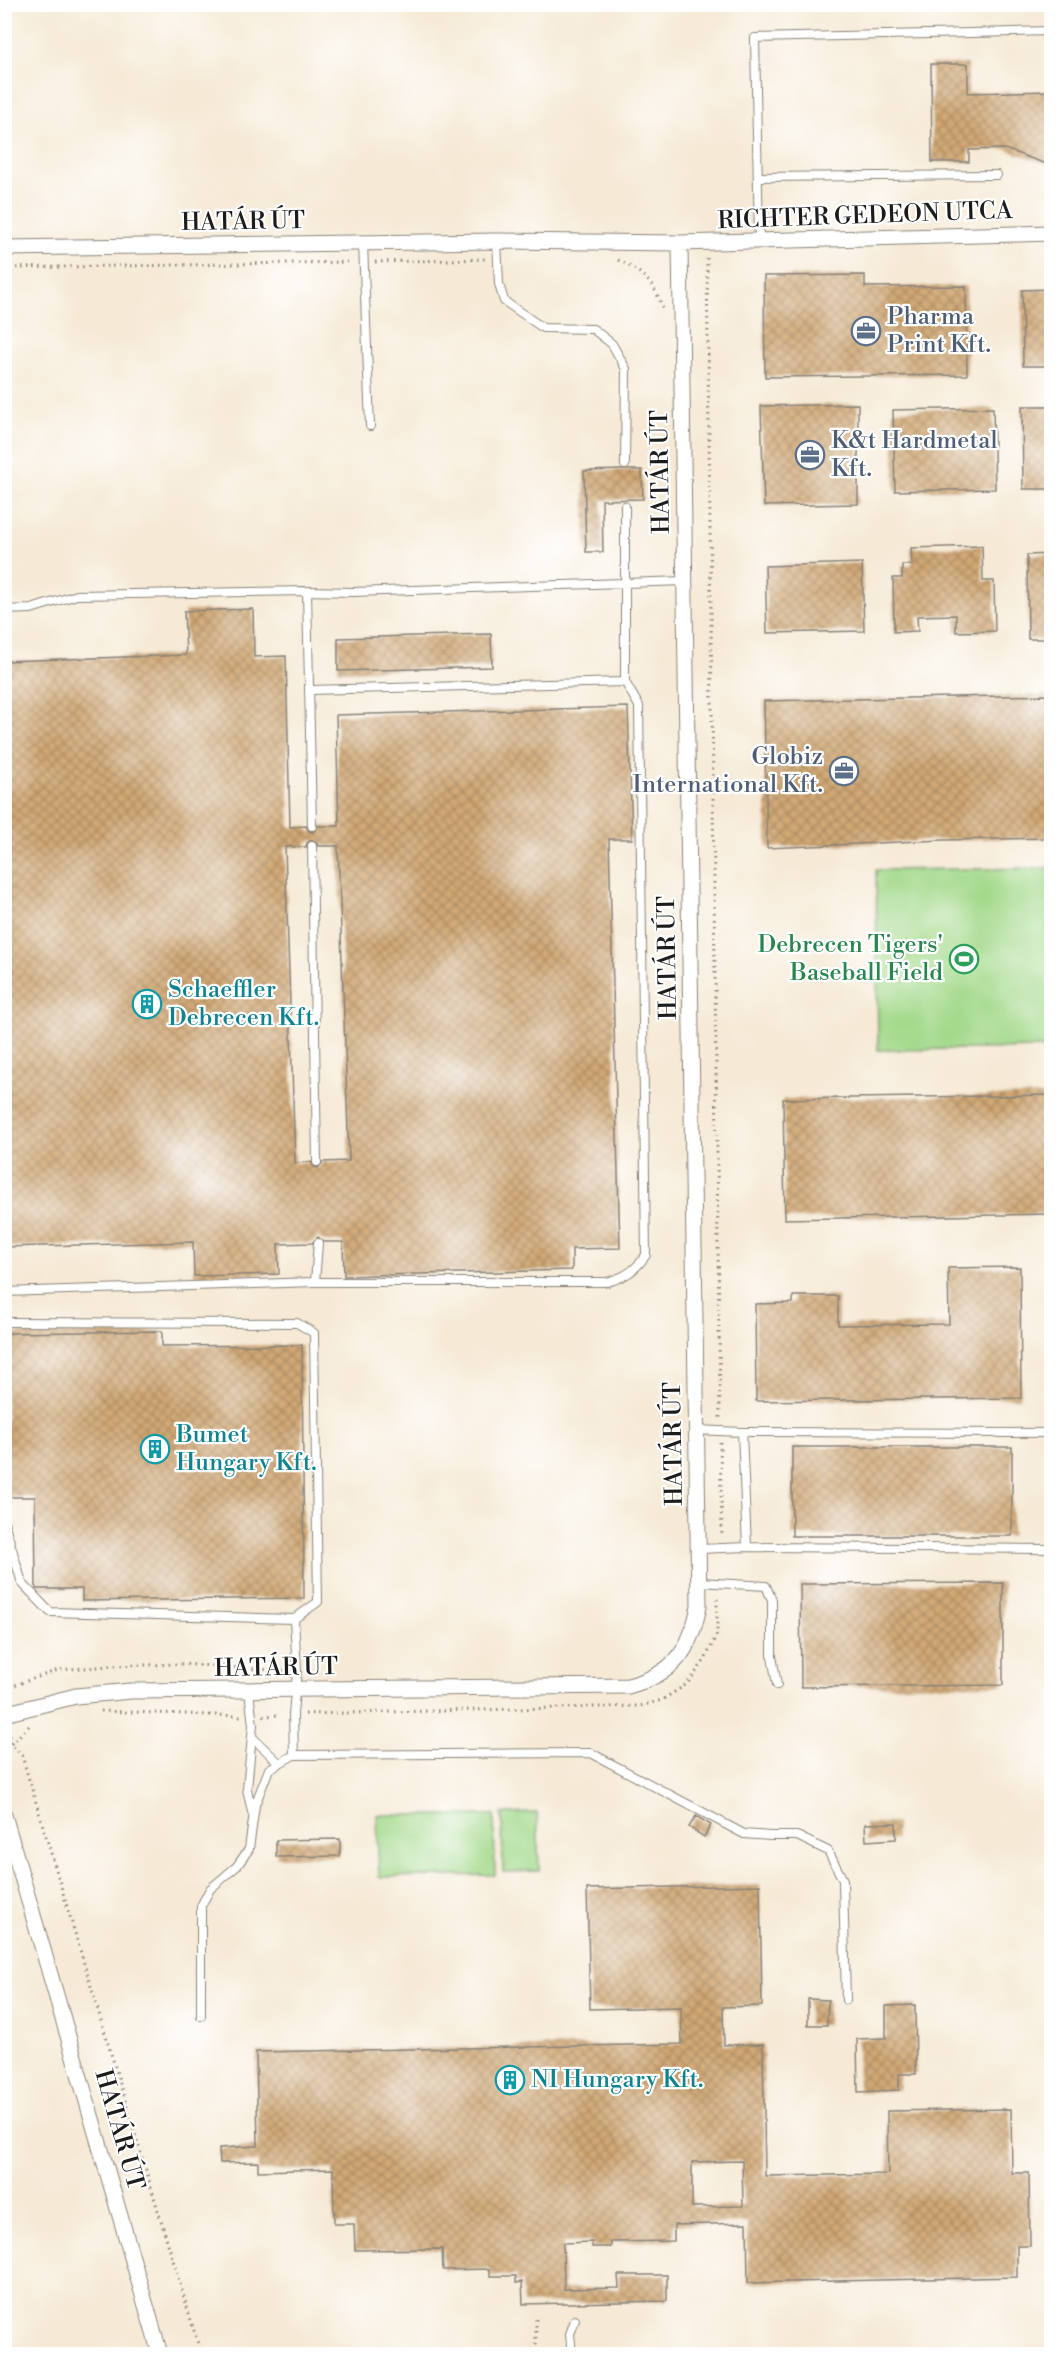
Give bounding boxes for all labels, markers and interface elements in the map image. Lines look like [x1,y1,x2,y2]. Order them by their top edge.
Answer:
street label: RICHTER GEDEON UTCA [717,196,1014,236]
street label: HATÁR ÚT [181,204,305,238]
place label: Pharma Print Kft. [887,302,991,360]
office icon: Pharma Print Kft. [850,315,882,347]
street label: HATÁR ÚT [643,410,677,534]
place label: K&t Hardmetal Kft. [831,426,998,484]
office icon: K&t Hardmetal Kft. [794,439,826,471]
place label: Globiz International Kft. [633,742,823,800]
office icon: Globiz International Kft. [828,755,860,787]
street label: HATÁR ÚT [650,896,684,1020]
place label: Debrecen Tigers' Baseball Field [758,930,943,988]
sports icon: Debrecen Tigers' Baseball Field [948,943,980,975]
place label: Schaeffler Debrecen Kft. [168,975,319,1033]
building icon: Schaeffler Debrecen Kft. [131,988,163,1020]
street label: HATÁR ÚT [656,1382,690,1506]
place label: Bumet Hungary Kft. [175,1420,317,1478]
building icon: Bumet Hungary Kft. [139,1433,171,1465]
street label: HATÁR ÚT [214,1650,338,1684]
building icon: NI Hungary Kft. [494,2064,526,2096]
place label: NI Hungary Kft. [531,2065,704,2095]
street label: HATÁR ÚT [87,2066,152,2194]

